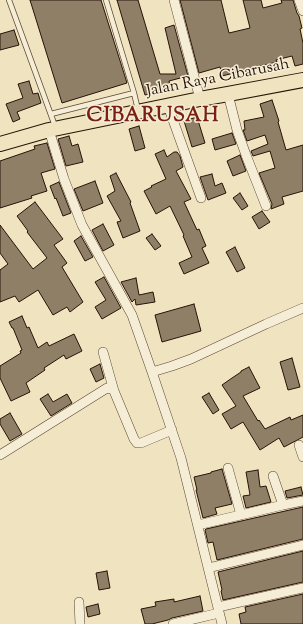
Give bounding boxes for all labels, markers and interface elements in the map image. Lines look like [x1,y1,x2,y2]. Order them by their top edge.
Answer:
street label: Jalan Raya Cibarusah [145,56,291,102]
district label: CIBARUSAH [87,106,219,130]

